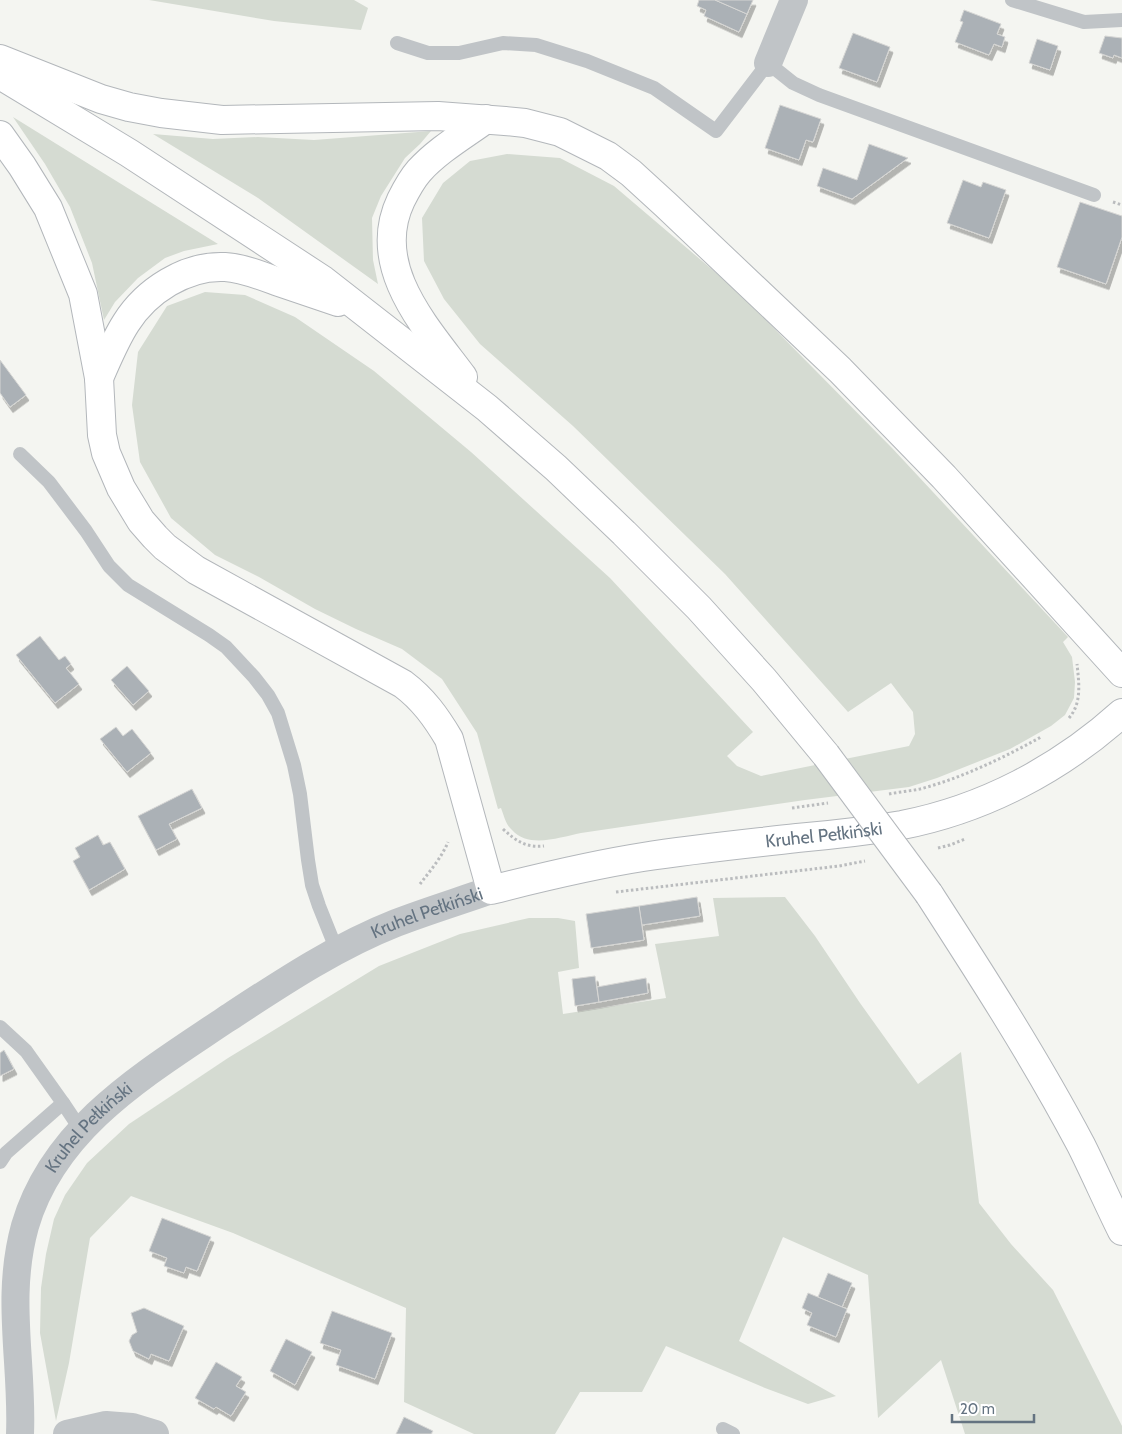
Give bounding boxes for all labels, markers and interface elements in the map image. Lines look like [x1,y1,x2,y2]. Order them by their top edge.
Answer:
street label: Kruhel Pełkiński [764,817,884,853]
street label: Kruhel Pełkiński [367,883,486,943]
street label: Kruhel Pełkiński [40,1078,137,1177]
scale bar [952,1392,1034,1424]
text: 20 m [960,1400,995,1418]

